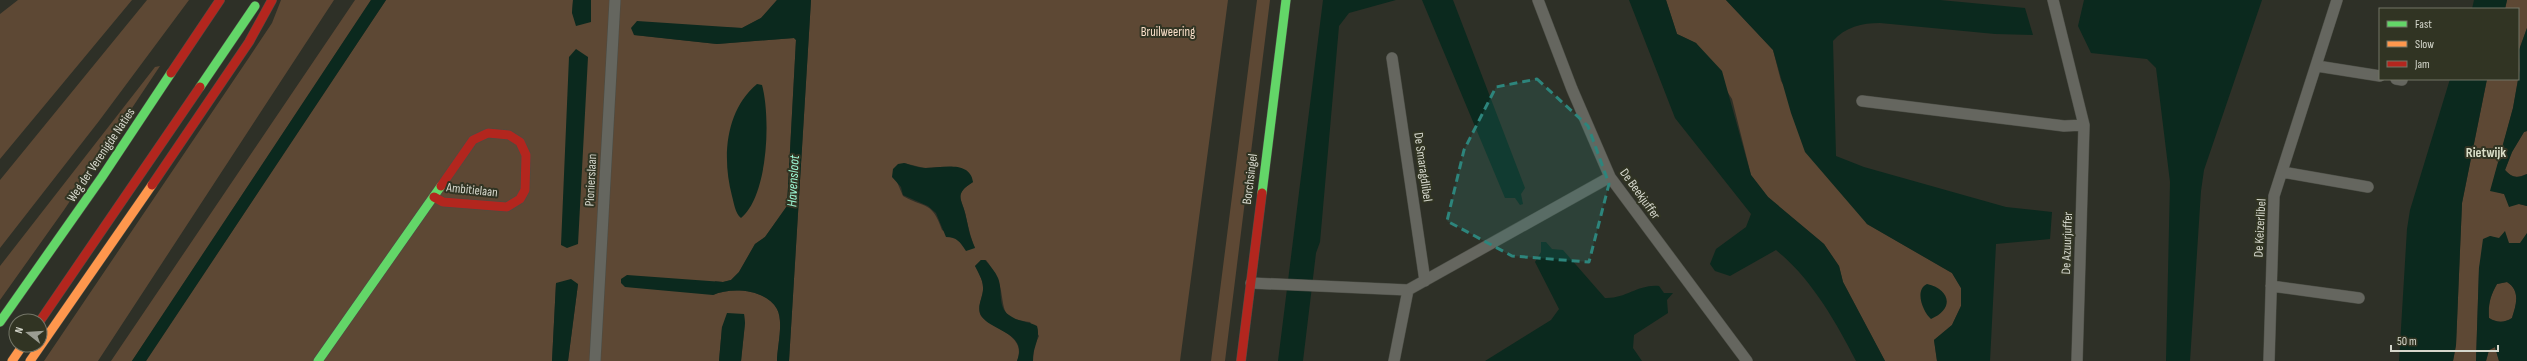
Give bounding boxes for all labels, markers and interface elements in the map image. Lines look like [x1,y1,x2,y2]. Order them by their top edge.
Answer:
legend [2379,8,2519,80]
text: Fast [2415,17,2432,32]
park label: Bruilweering [1141,24,1195,40]
text: Slow [2415,37,2434,52]
text: Jam [2414,57,2430,72]
street label: Weg der Verenigde Naties [64,105,139,205]
street label: De Smaragdlibel [1410,131,1436,203]
district label: Rietwijk [2466,144,2506,161]
street label: Pionierslaan [582,153,600,207]
street label: Borchsingel [1239,153,1261,205]
water label: Havensloot [783,154,803,207]
street label: De Beekjuffer [1616,166,1664,223]
street label: Ambitielaan [445,179,498,201]
street label: De Keizerlibel [2250,198,2270,258]
street label: De Azuurjuffer [2058,211,2076,275]
north arrow [8,313,48,353]
text: N [12,325,26,335]
scale bar [2391,327,2498,353]
text: 50 m [2397,334,2417,349]

